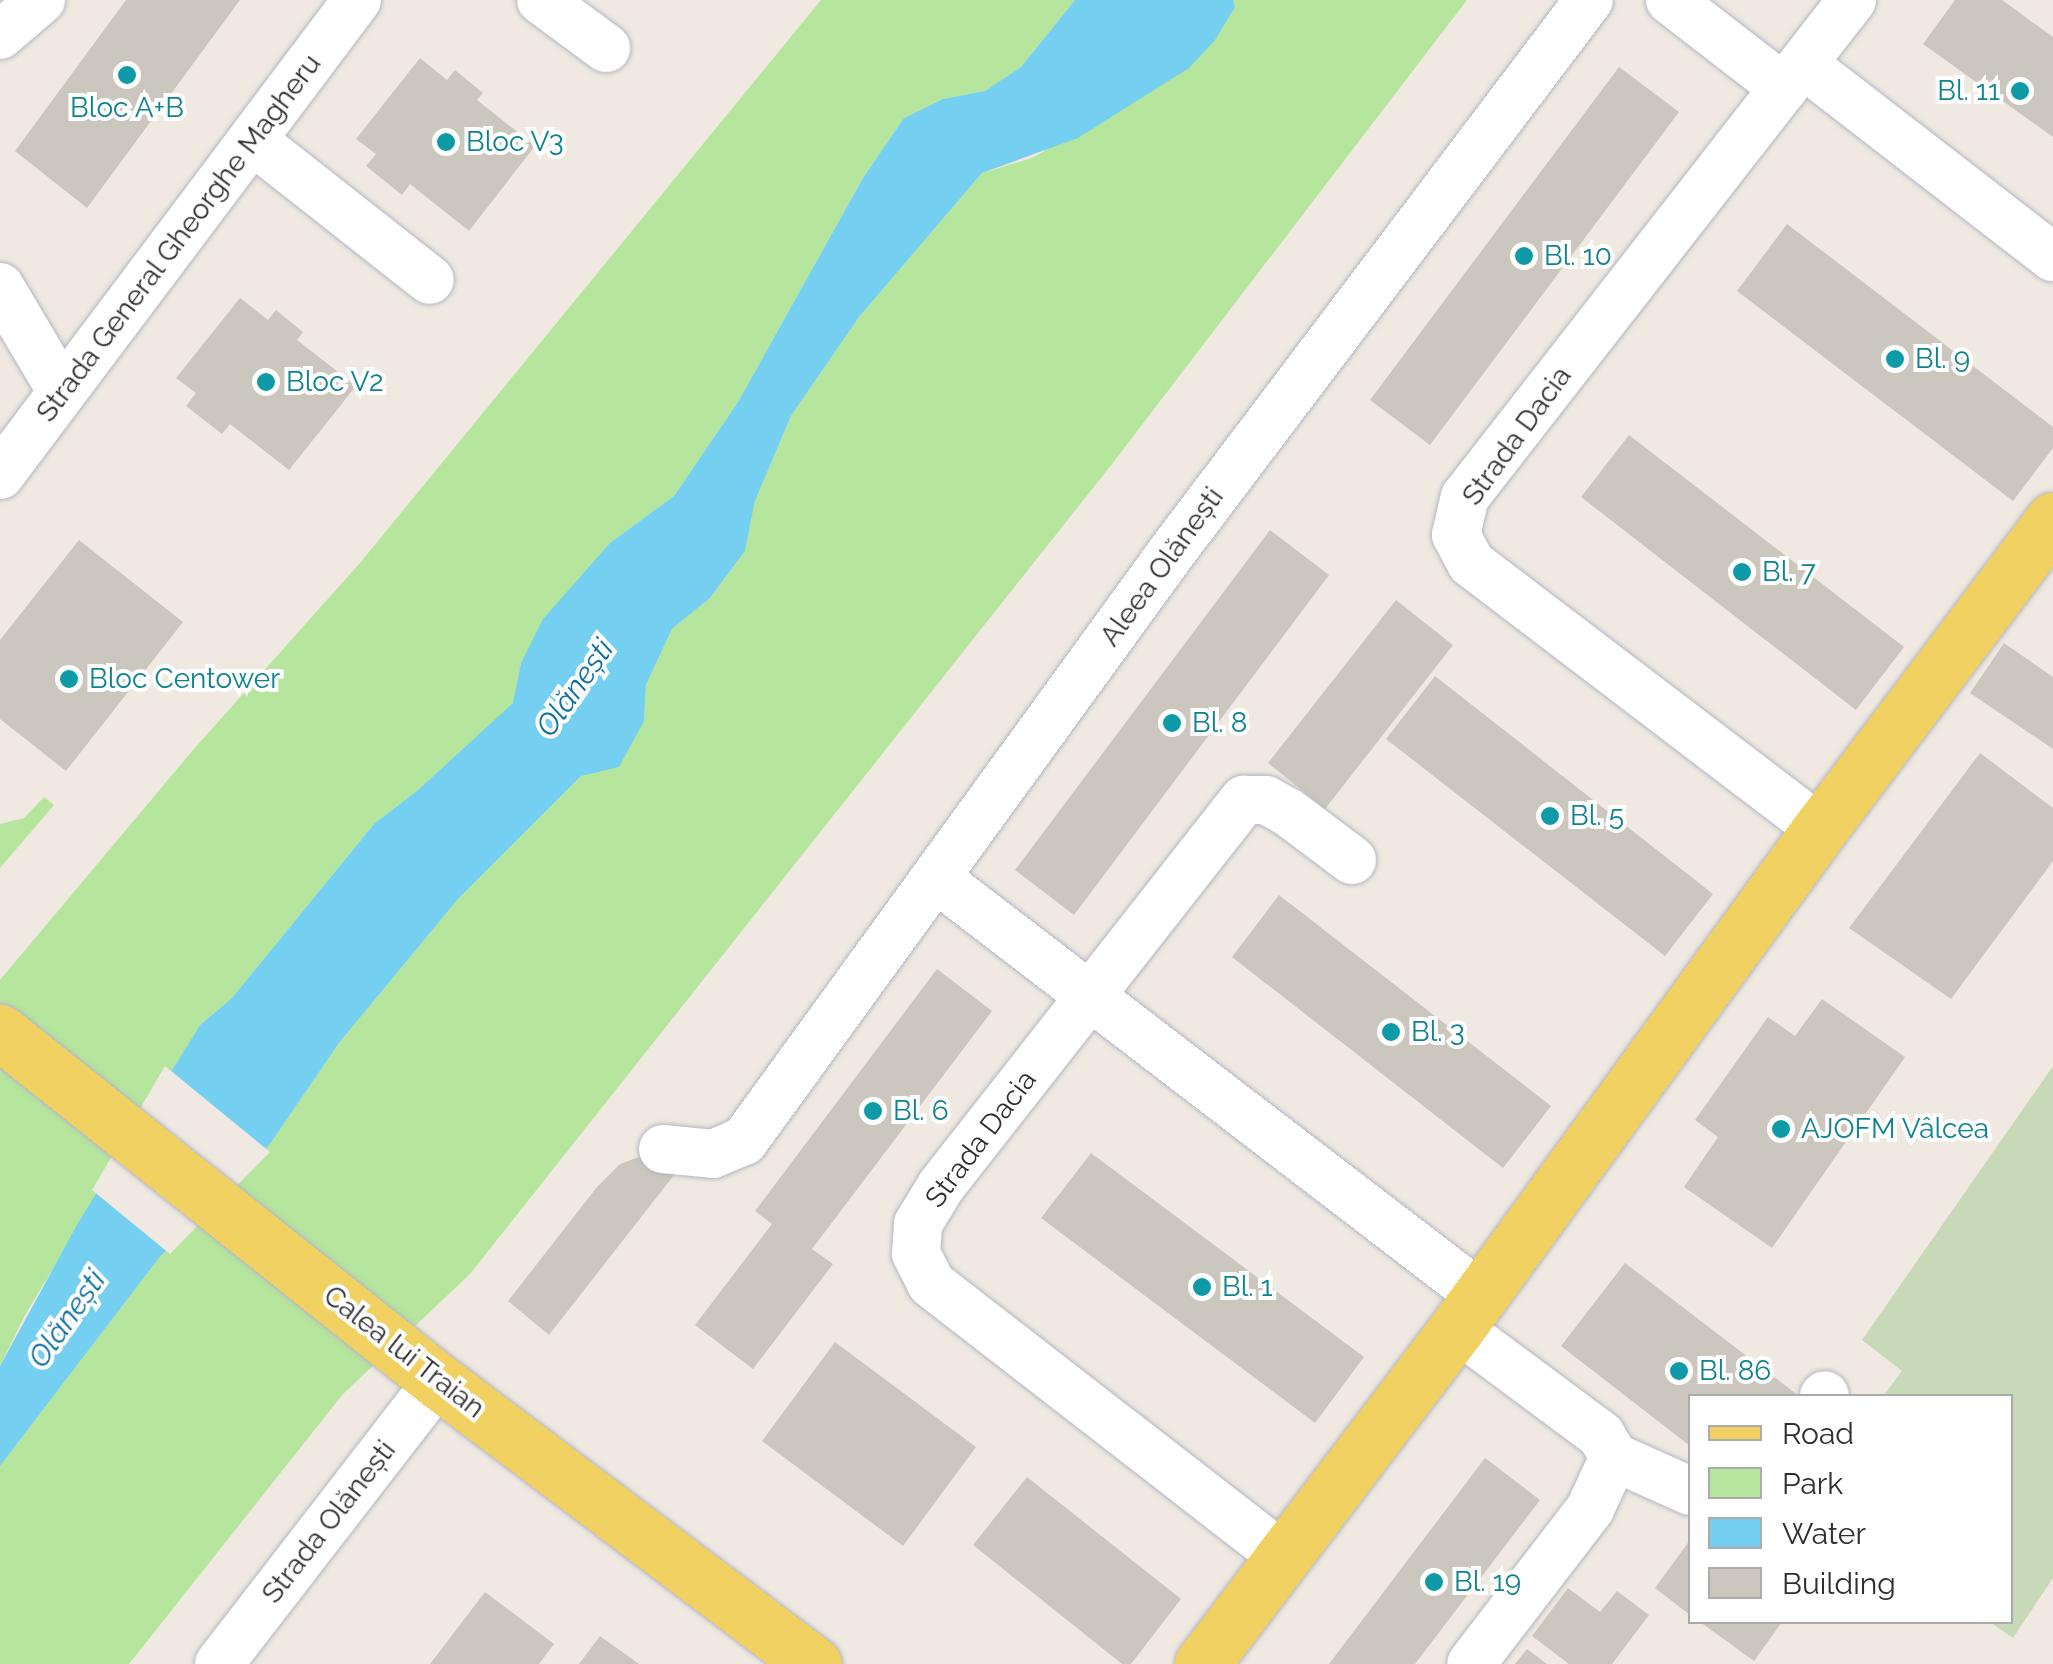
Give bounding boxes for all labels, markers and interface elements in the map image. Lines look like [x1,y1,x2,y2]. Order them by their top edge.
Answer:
street label: Strada General Gheorghe Magheru [29,47,329,429]
marker: Bloc A+B [116,64,138,86]
place label: Bl. 11 [1937,74,2000,108]
marker: Bl. 11 [2009,80,2031,102]
place label: Bloc A+B [70,91,184,125]
place label: Bloc V3 [466,125,565,159]
marker: Bloc V3 [435,131,457,153]
place label: Bl. 10 [1544,239,1612,273]
marker: Bl. 10 [1513,245,1535,267]
place label: Bl. 9 [1915,342,1970,376]
marker: Bl. 9 [1884,348,1906,370]
street label: Strada Dacia [1456,360,1578,512]
place label: Bloc V2 [286,365,384,399]
marker: Bloc V2 [255,371,277,393]
street label: Aleea Olănești [1093,481,1231,653]
place label: Bl. 7 [1762,555,1816,589]
marker: Bl. 7 [1731,561,1753,583]
water label: Olănești [529,632,621,744]
place label: Bloc Centower [89,662,280,696]
marker: Bloc Centower [58,668,80,690]
place label: Bl. 8 [1192,706,1247,740]
marker: Bl. 8 [1161,712,1183,734]
place label: Bl. 5 [1570,799,1624,833]
marker: Bl. 5 [1539,805,1561,827]
place label: Bl. 3 [1411,1015,1465,1049]
marker: Bl. 3 [1380,1021,1402,1043]
street label: Strada Dacia [919,1064,1043,1214]
place label: Bl. 6 [893,1094,949,1128]
marker: Bl. 6 [862,1100,884,1122]
place label: AJOFM Vâlcea [1801,1112,1990,1146]
marker: AJOFM Vâlcea [1770,1118,1792,1140]
water label: Olănești [21,1263,113,1375]
place label: Bl. 1 [1222,1270,1273,1304]
marker: Bl. 1 [1191,1276,1213,1298]
street label: Calea lui Traian [317,1279,491,1425]
place label: Bl. 86 [1699,1354,1771,1388]
marker: Bl. 86 [1668,1360,1690,1382]
legend [1688,1394,2013,1624]
text: Road [1782,1416,1854,1451]
street label: Strada Olănești [255,1434,403,1610]
text: Park [1782,1466,1843,1501]
text: Water [1782,1516,1866,1551]
place label: Bl. 19 [1454,1565,1521,1599]
text: Building [1782,1566,1896,1601]
marker: Bl. 19 [1423,1571,1445,1593]

